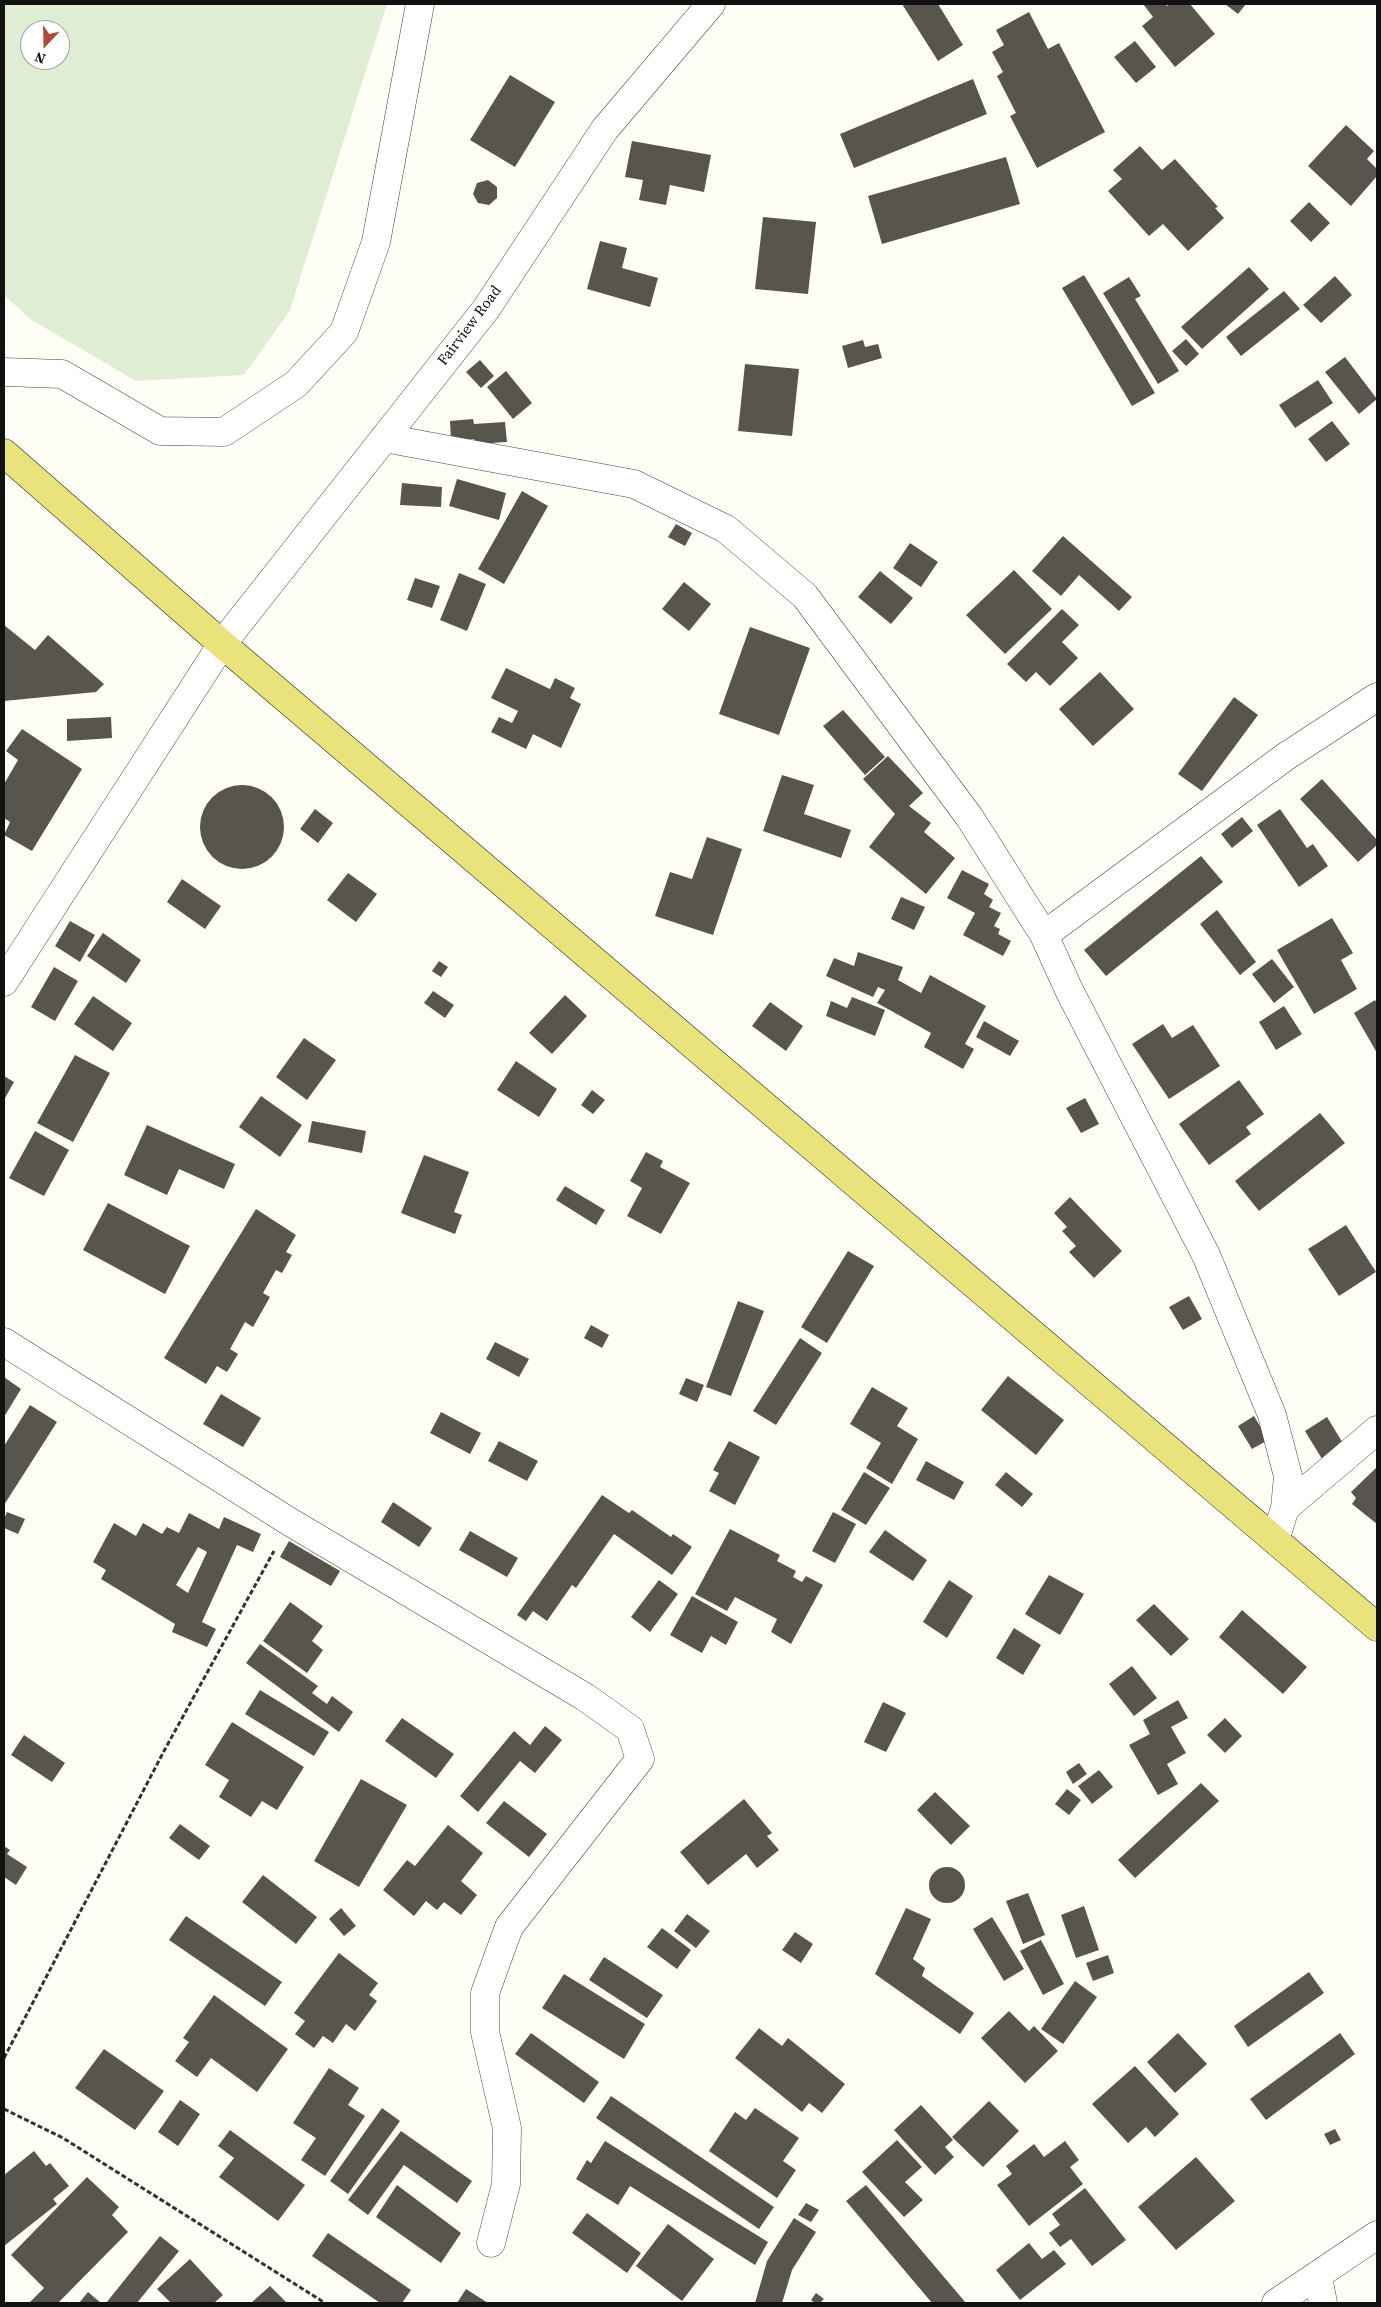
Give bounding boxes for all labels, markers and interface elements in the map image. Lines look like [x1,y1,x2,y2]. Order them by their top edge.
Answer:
north arrow [20,20,70,70]
text: N [32,47,48,69]
street label: Fairview Road [434,283,506,369]

